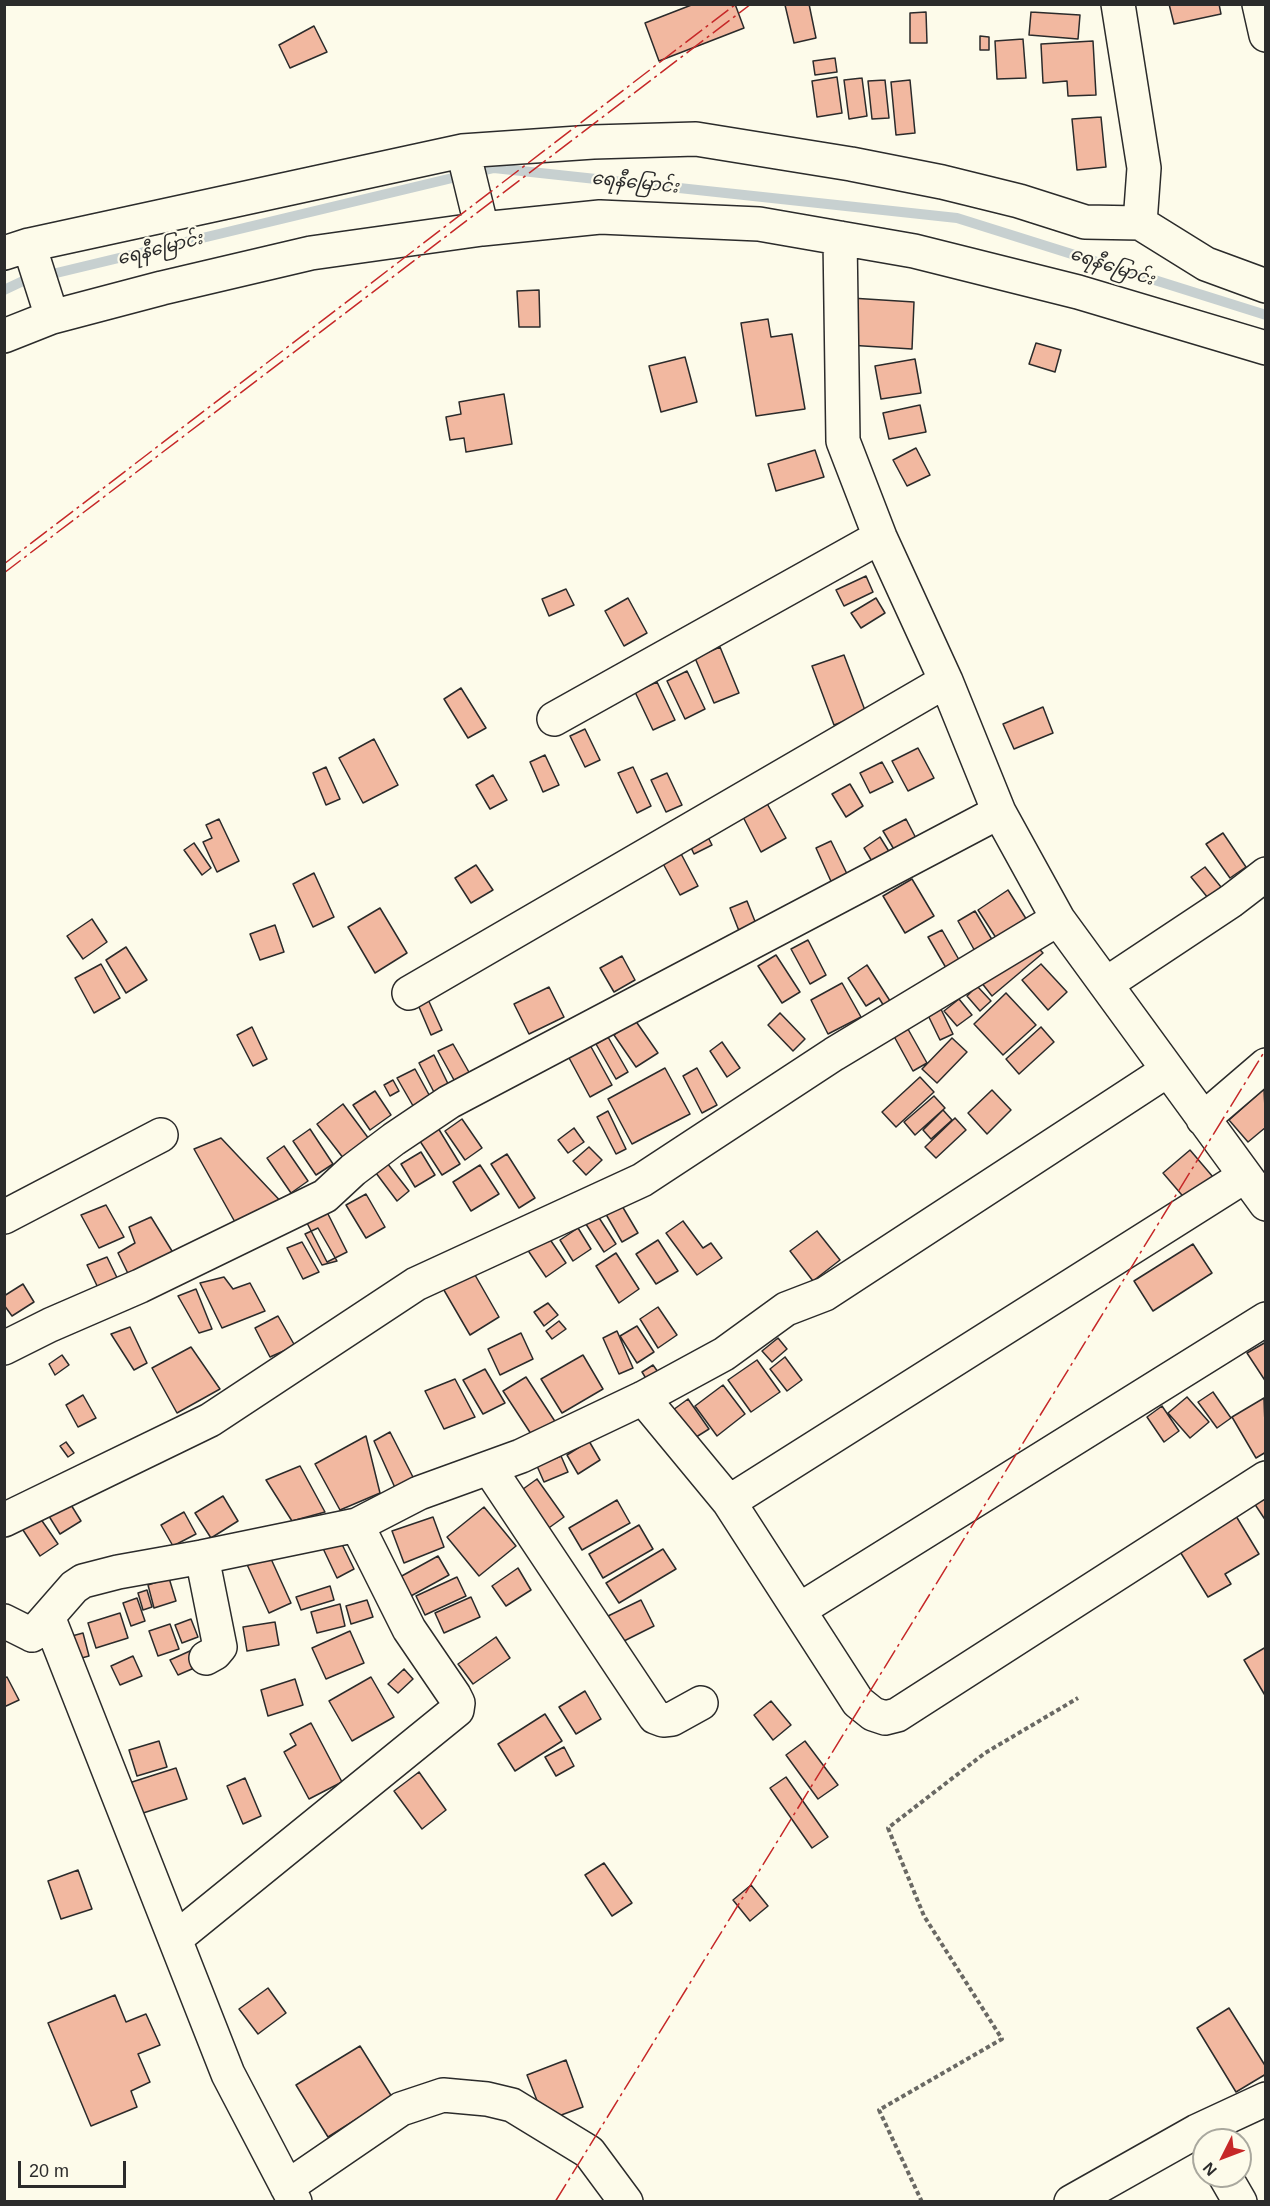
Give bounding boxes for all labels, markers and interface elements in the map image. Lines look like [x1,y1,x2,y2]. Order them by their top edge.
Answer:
water label: ရေနီမြောင်း [590,168,680,198]
water label: ရေနီမြောင်း [115,228,205,270]
water label: ရေနီမြောင်း [1067,243,1157,291]
north arrow [1192,2128,1252,2188]
scale bar [21,2149,129,2187]
text: N [1200,2159,1220,2179]
text: 20 m [29,2161,69,2181]

